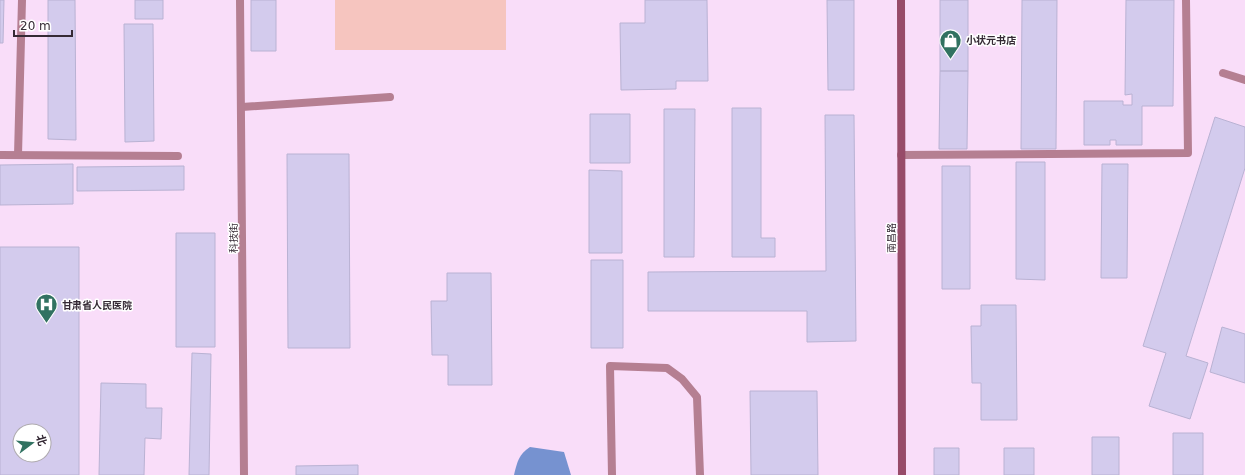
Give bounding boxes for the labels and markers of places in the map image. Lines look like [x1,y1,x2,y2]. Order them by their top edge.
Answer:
shop icon: 小状元书店 [938,27,964,60]
place label: 小状元书店 [966,34,1016,46]
hospital icon: 甘肃省人民医院 [33,292,59,325]
place label: 甘肃省人民医院 [62,300,132,311]

